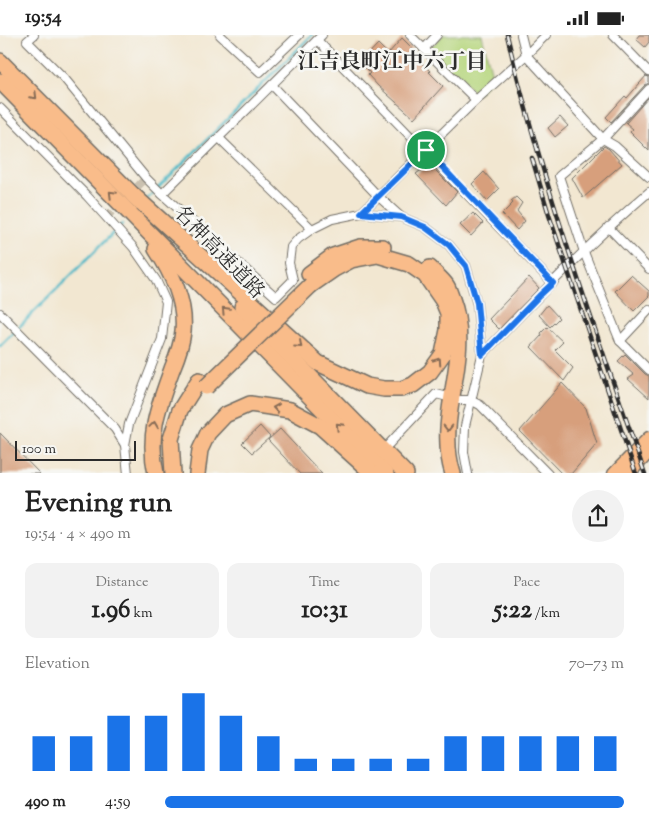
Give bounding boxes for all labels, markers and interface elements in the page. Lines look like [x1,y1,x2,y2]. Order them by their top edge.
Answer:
text: 19:54 [25,4,62,31]
district label: 江吉良町江中六丁目 [298,48,487,78]
one-way arrow [28,90,37,99]
pin [405,129,447,171]
icon: arrive [412,136,440,164]
one-way arrow [108,191,117,200]
street label: 名神高速道路 [166,200,270,306]
one-way arrow [222,307,231,316]
one-way arrow [293,339,302,348]
one-way arrow [432,357,441,366]
one-way arrow [272,403,280,414]
one-way arrow [149,421,159,430]
one-way arrow [336,423,345,432]
one-way arrow [443,425,453,433]
scale bar [15,438,136,462]
text: 100 m [22,440,56,460]
text: Evening run [25,484,172,524]
button: share [572,490,624,542]
text: 19:54 · 4 × 490 m [25,523,131,546]
text: Distance [96,573,149,593]
text: Time [309,573,340,593]
text: Pace [513,573,540,593]
text: 1.96 [92,593,131,629]
text: 10:31 [301,593,348,629]
text: 5:22 [493,593,532,629]
text: km [131,604,153,624]
text: /km [532,604,560,624]
text: Elevation [25,653,90,676]
text: 70–73 m [569,653,624,676]
text: 490 m [25,791,66,814]
text: 4:59 [105,791,130,814]

